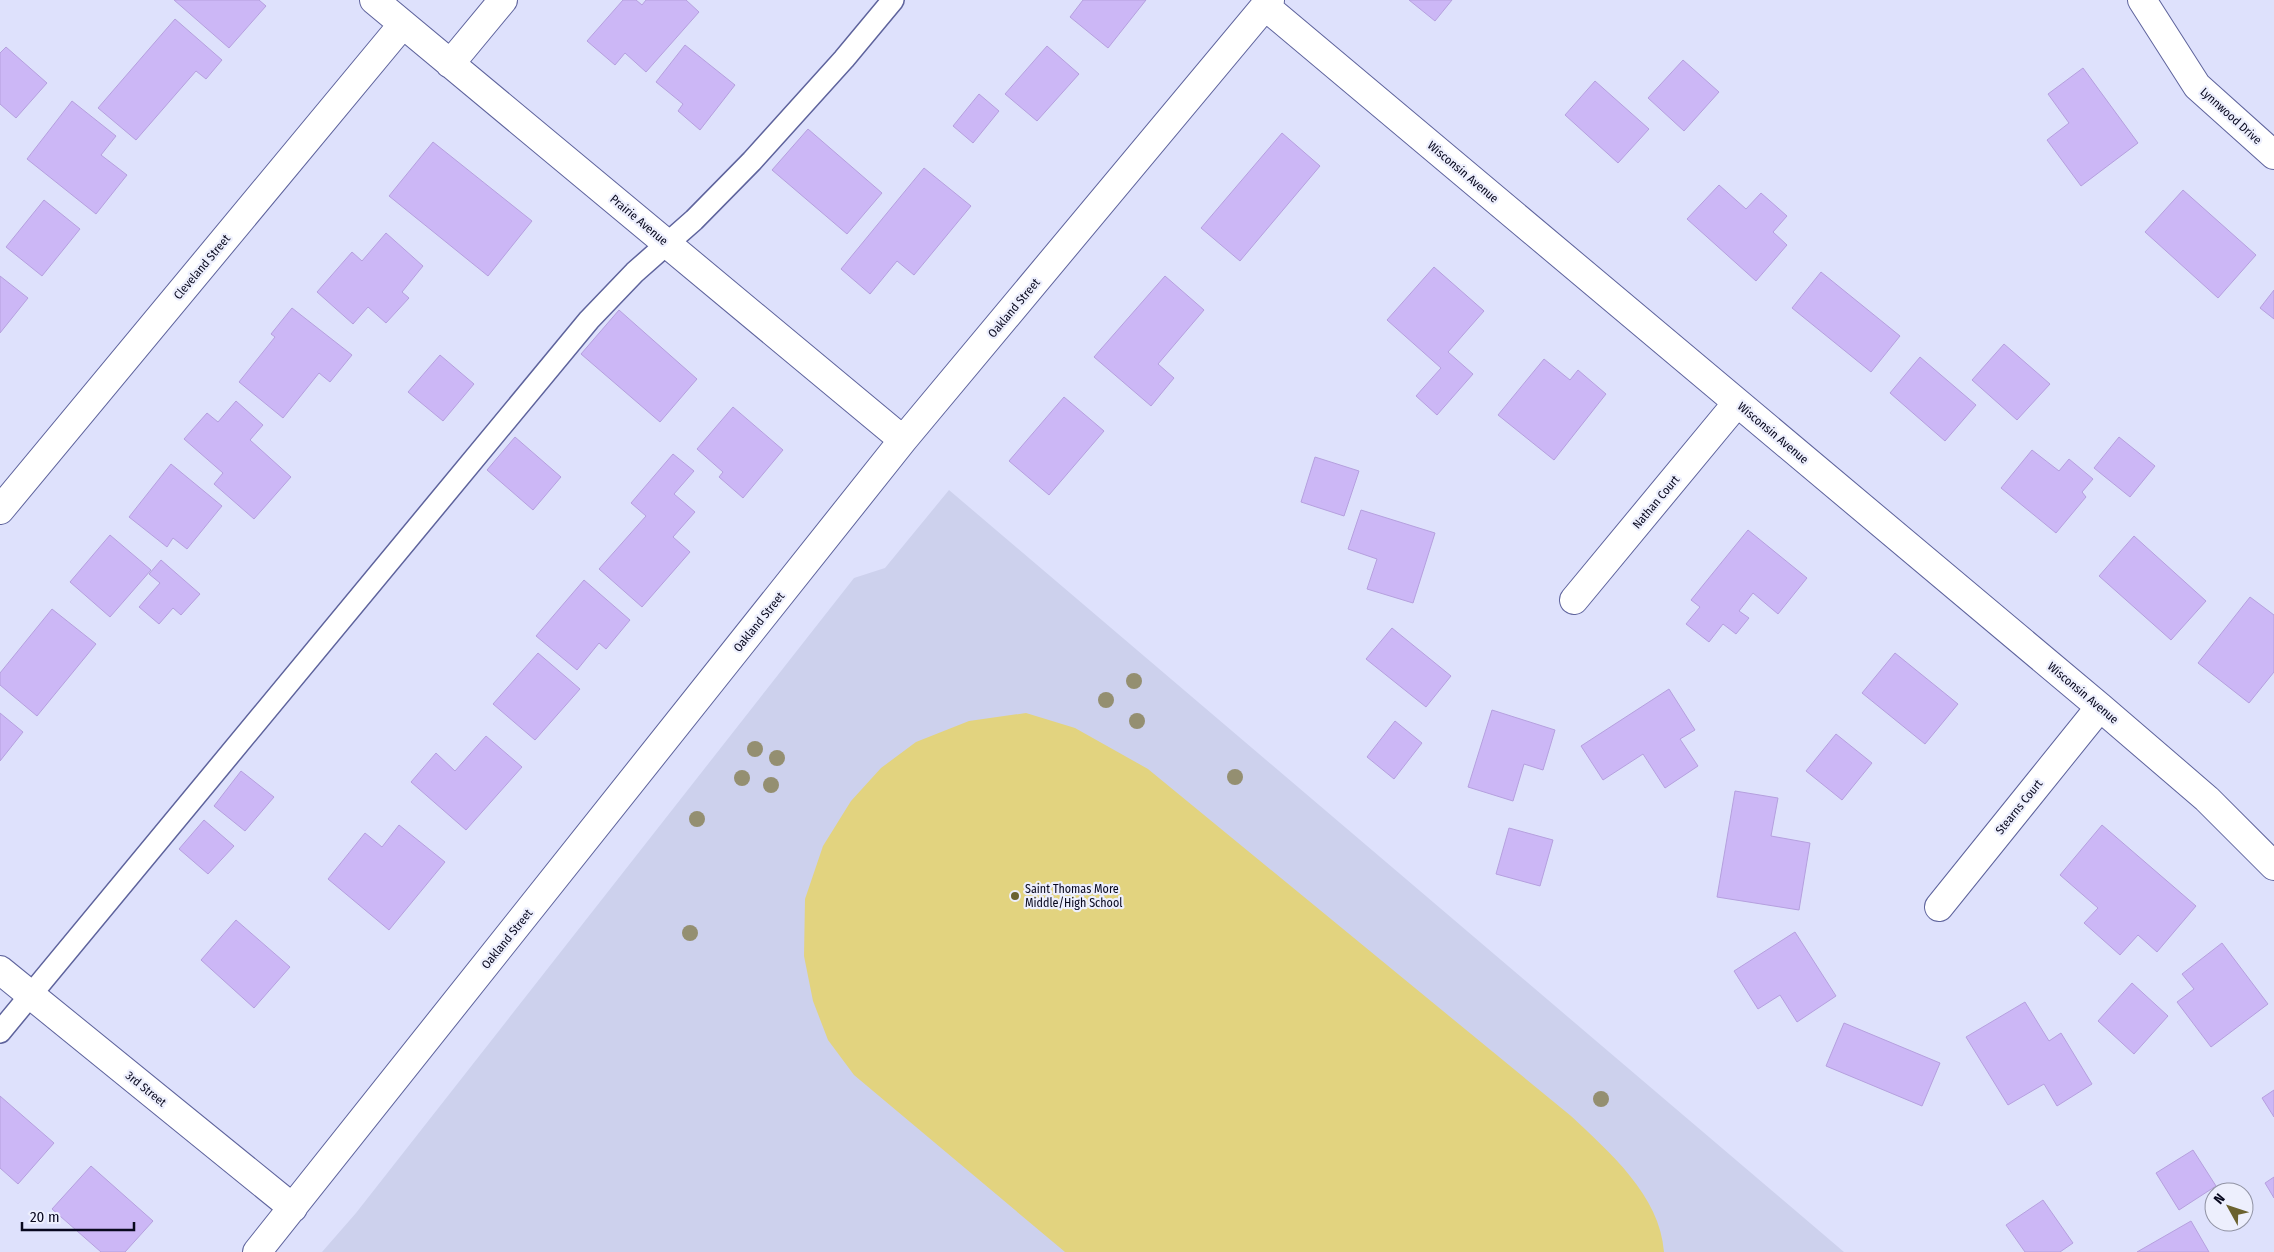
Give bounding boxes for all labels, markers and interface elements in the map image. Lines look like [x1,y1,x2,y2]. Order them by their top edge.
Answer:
street label: Lynnwood Drive [2197,85,2265,147]
street label: Wisconsin Avenue [1425,138,1501,206]
street label: Prairie Avenue [607,192,671,248]
street label: Cleveland Street [171,232,233,302]
street label: Oakland Street [985,275,1043,340]
street label: Wisconsin Avenue [1735,399,1811,467]
street label: Nathan Court [1630,473,1682,531]
street label: Oakland Street [731,589,787,655]
street label: Wisconsin Avenue [2045,659,2121,727]
street label: Stearns Court [1993,777,2045,837]
place label: Saint Thomas More Middle/High School [1025,882,1122,910]
marker: Saint Thomas More Middle/High School [1009,890,1021,902]
street label: Oakland Street [479,906,535,972]
street label: 3rd Street [123,1068,169,1110]
north arrow [2204,1182,2254,1232]
text: N [2210,1190,2229,1208]
scale bar [22,1200,135,1232]
text: 20 m [30,1208,60,1226]

